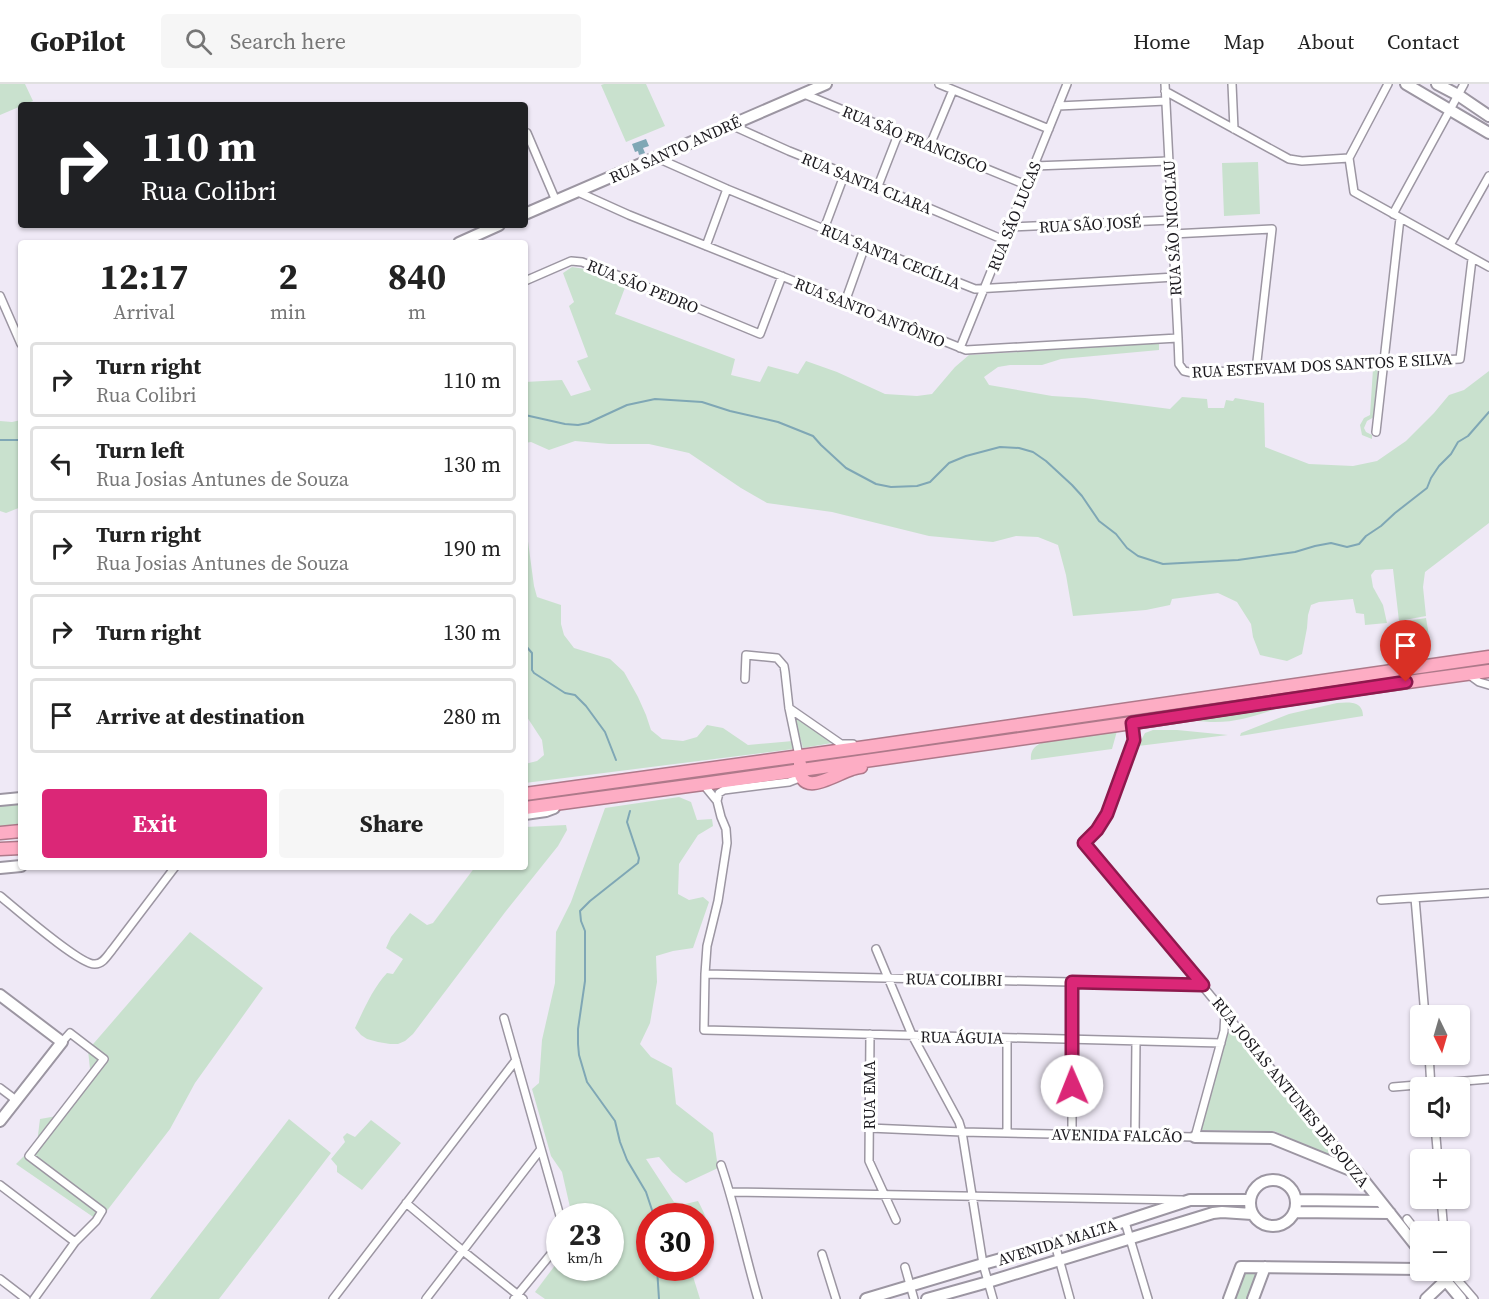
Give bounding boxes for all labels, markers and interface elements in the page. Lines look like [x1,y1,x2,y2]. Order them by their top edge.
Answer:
search box [161,14,581,68]
text: GoPilot [30,22,125,60]
icon: search [182,25,215,58]
text: Search here [230,26,346,56]
text: Home [1133,27,1191,56]
text: Map [1224,27,1265,56]
text: About [1298,27,1354,56]
text: Contact [1387,27,1459,56]
street label: RUA SÃO FRANCISCO [839,100,991,178]
street label: RUA SANTO ANDRÉ [606,110,745,188]
text: 110 m [141,117,256,175]
icon: right [42,126,120,204]
street label: RUA SANTA CLARA [798,147,936,219]
street label: RUA SÃO LUCAS [982,158,1046,274]
street label: RUA SÃO NICOLAU [1157,159,1187,297]
text: Rua Colibri [141,172,277,209]
street label: RUA SÃO JOSÉ [1038,210,1142,238]
street label: RUA SANTA CECÍLIA [818,218,965,294]
text: 12:17 [100,252,188,301]
text: 2 [278,252,298,301]
text: 840 [388,252,446,301]
street label: RUA SÃO PEDRO [584,254,702,318]
street label: RUA SANTO ANTÔNIO [791,272,949,352]
text: Arrival [113,298,175,326]
text: min [270,298,306,326]
text: m [408,298,426,326]
street label: RUA ESTEVAM DOS SANTOS E SILVA [1191,347,1453,383]
text: Turn right [96,351,201,381]
icon: right [45,363,78,396]
text: 110 m [443,365,501,395]
text: Rua Colibri [96,381,197,409]
text: Turn left [96,435,184,465]
icon: left [45,447,78,480]
text: 130 m [443,449,501,479]
text: Rua Josias Antunes de Souza [96,465,349,493]
text: Turn right [96,519,201,549]
icon: right [45,531,78,564]
text: 190 m [443,533,501,563]
text: Rua Josias Antunes de Souza [96,549,349,577]
icon: right [45,615,78,648]
text: Turn right [96,617,201,647]
text: 130 m [443,617,501,647]
pin [1380,620,1431,682]
icon: arrive [1389,629,1422,662]
icon: arrive [45,699,78,732]
text: Arrive at destination [96,701,305,731]
text: 280 m [443,701,501,731]
button: Exit [42,789,267,858]
button: Share [279,789,504,858]
street label: RUA COLIBRI [905,967,1003,991]
street label: RUA JOSIAS ANTUNES DE SOUZA [1207,992,1375,1192]
north arrow [1410,1005,1470,1065]
map controls [1410,1005,1470,1281]
street label: RUA ÁGUIA [920,1025,1004,1049]
position arrow [1040,1054,1104,1118]
street label: RUA EMA [858,1060,880,1130]
button: sound [1410,1077,1470,1137]
street label: AVENIDA FALCÃO [1051,1123,1183,1147]
button: + [1410,1149,1470,1209]
speed limit sign: 30 [636,1203,714,1281]
street label: AVENIDA MALTA [995,1213,1120,1271]
text: 23 [569,1214,601,1255]
button: − [1410,1221,1470,1281]
text: km/h [567,1247,603,1268]

